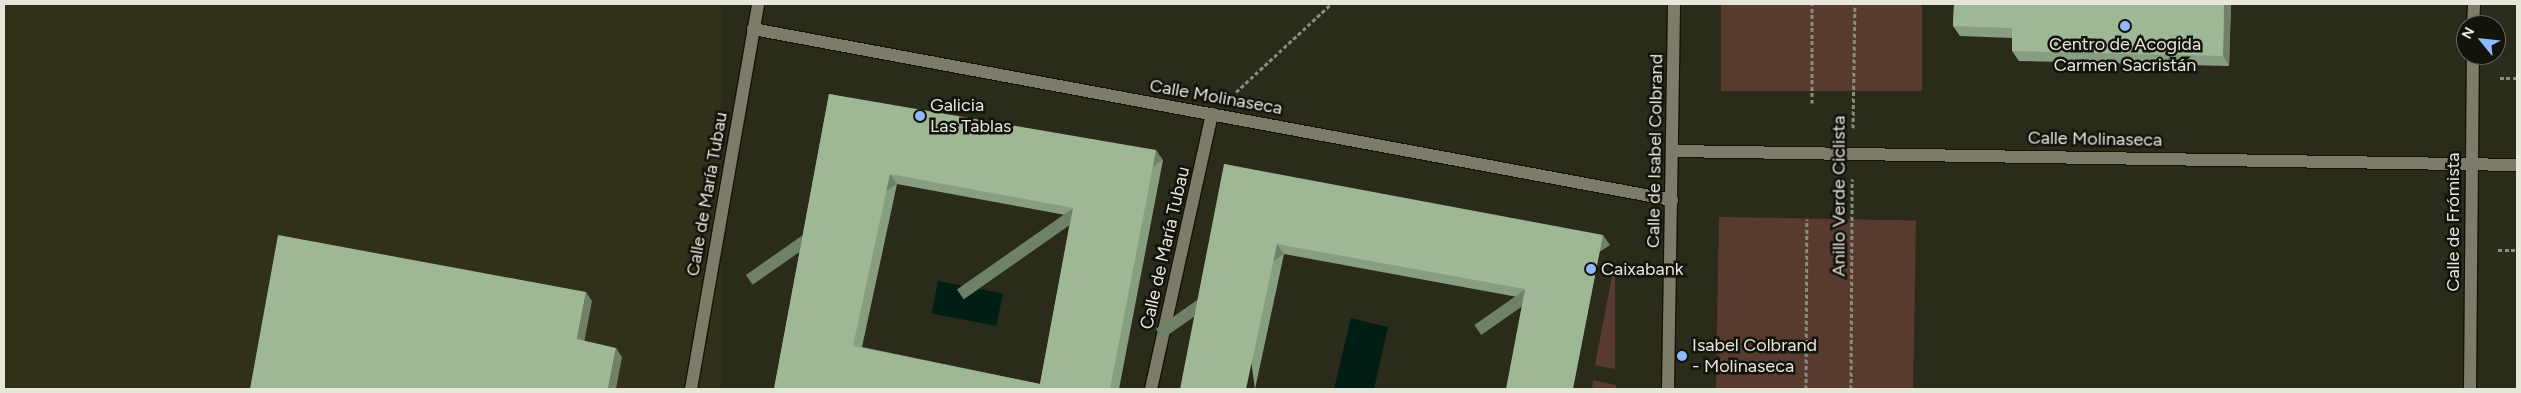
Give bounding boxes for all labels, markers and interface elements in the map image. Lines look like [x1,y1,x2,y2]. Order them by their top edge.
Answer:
north arrow [2456,15,2506,65]
marker: Centro de Acogida Carmen Sacristán [2119,20,2131,32]
text: N [2458,24,2478,42]
place label: Centro de Acogida Carmen Sacristán [2049,34,2201,76]
street label: Calle de Isabel Colbrand [1643,54,1667,248]
street label: Calle Molinaseca [1148,75,1284,119]
place label: Galicia Las Tablas [930,95,1011,138]
street label: Calle de María Tubau [682,110,732,278]
marker: Galicia Las Tablas [914,110,926,122]
street label: Anillo Verde Ciclista [1828,115,1850,277]
street label: Calle Molinaseca [2028,127,2162,151]
street label: Calle de Frómista [2442,152,2464,292]
street label: Calle de María Tubau [1136,165,1194,331]
place label: Caixabank [1601,258,1683,280]
marker: Caixabank [1585,263,1597,275]
place label: Isabel Colbrand - Molinaseca [1692,335,1817,378]
marker: Isabel Colbrand - Molinaseca [1676,350,1688,362]

